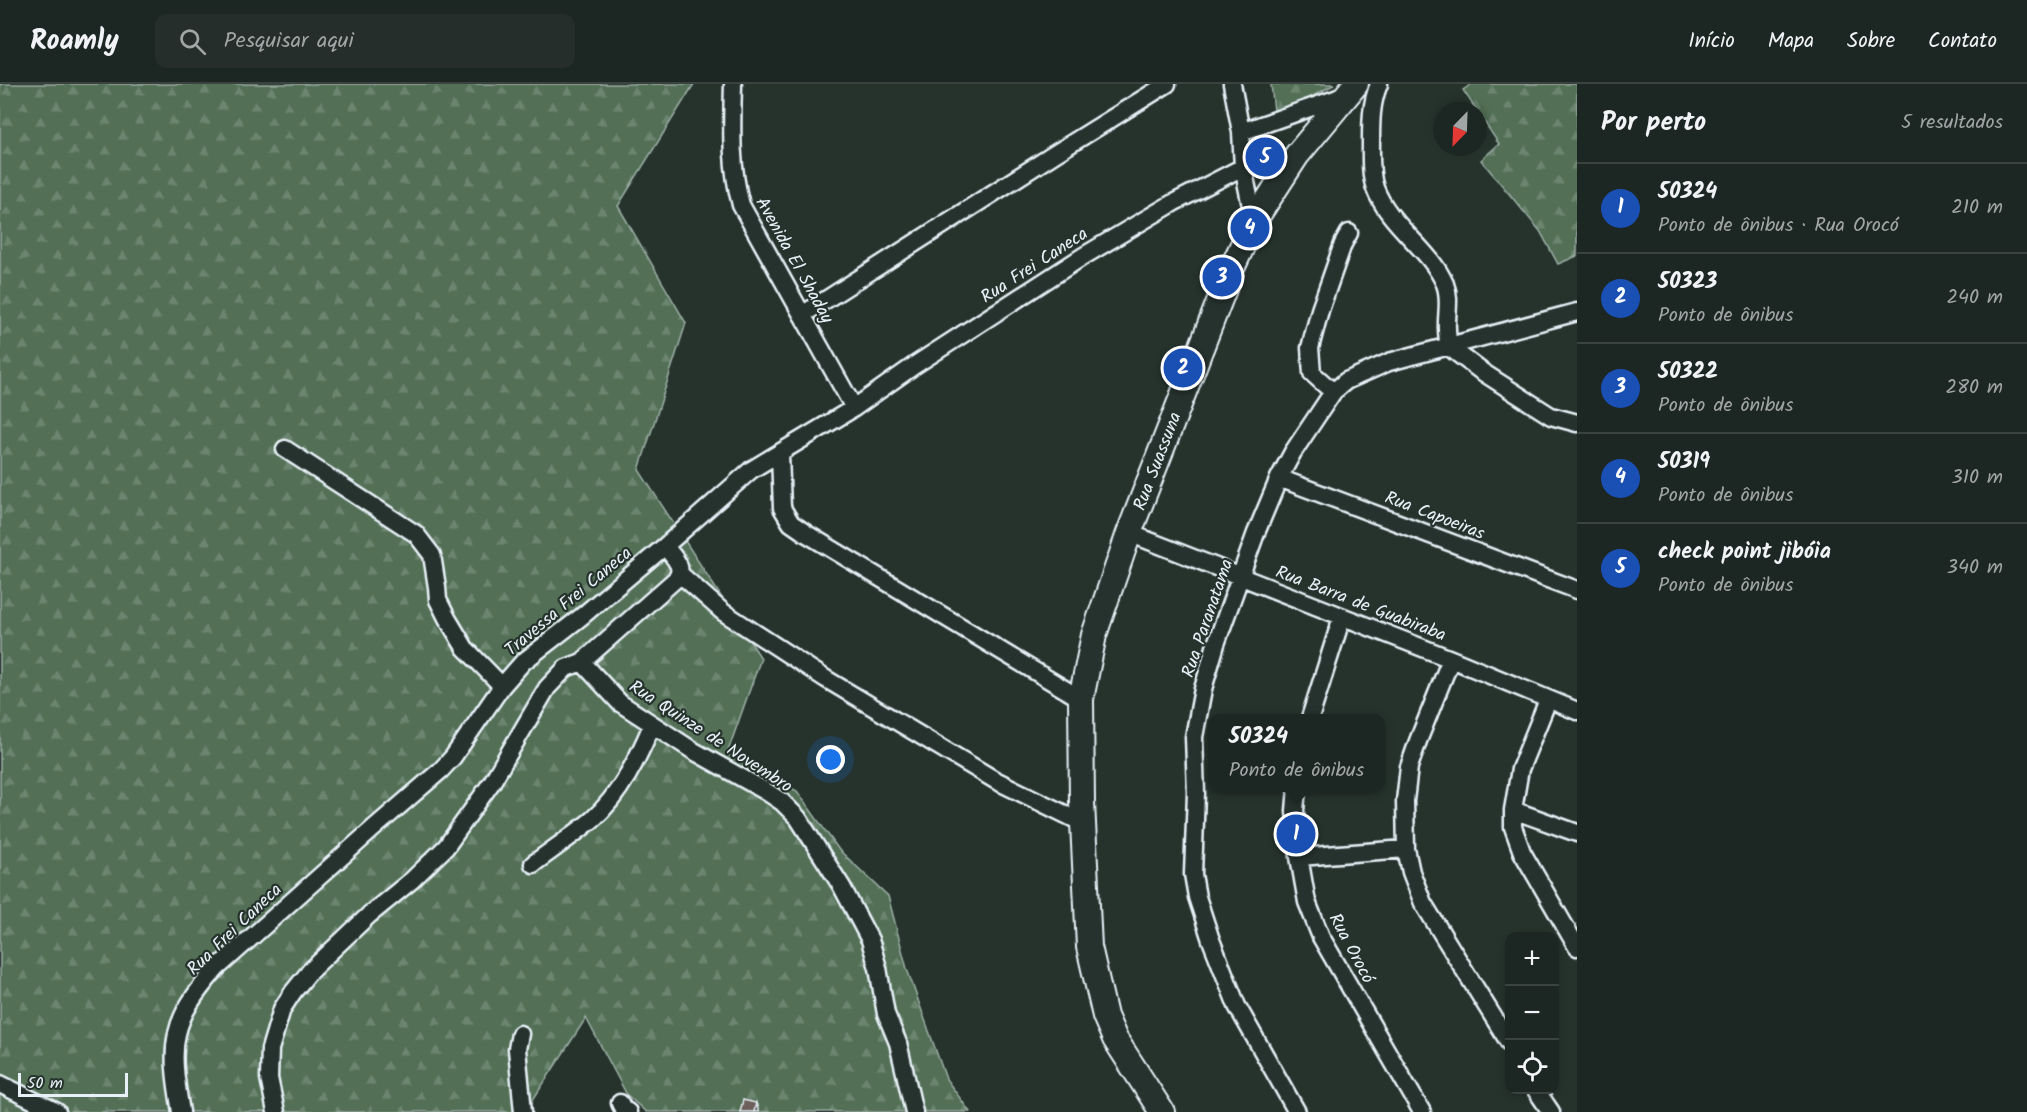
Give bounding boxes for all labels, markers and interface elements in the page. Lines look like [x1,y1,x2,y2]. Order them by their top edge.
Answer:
search box [155,14,575,68]
text: Roamly [30,19,119,64]
text: Pesquisar aqui [224,24,354,59]
icon: search [176,25,209,58]
text: Início [1688,25,1735,58]
text: Mapa [1768,25,1814,58]
text: Sobre [1847,25,1895,58]
text: Contato [1928,25,1997,58]
north arrow [1433,102,1487,156]
text: Por perto [1601,102,1706,144]
text: 5 resultados [1901,107,2003,139]
pin: 5 [1246,134,1284,180]
text: 50324 [1658,175,1717,210]
street label: Avenida El Shaday [747,192,841,330]
text: 1 [1617,192,1624,224]
text: 210 m [1951,192,2003,224]
pin: 4 [1230,206,1270,250]
text: Ponto de ônibus · Rua Orocó [1658,210,1899,242]
street label: Rua Frei Caneca [975,221,1094,312]
pin: 3 [1202,254,1242,300]
text: 50323 [1658,265,1717,300]
text: 2 [1615,282,1626,314]
text: 240 m [1946,282,2003,314]
text: Ponto de ônibus [1658,300,1794,332]
pin: 2 [1164,346,1202,390]
text: 50322 [1658,355,1718,390]
text: 3 [1615,372,1626,404]
text: 280 m [1945,372,2003,404]
text: Ponto de ônibus [1658,390,1794,422]
street label: Rua Suassuna [1126,408,1190,515]
text: 50319 [1658,445,1710,480]
text: 4 [1615,462,1626,494]
text: 310 m [1951,462,2003,494]
text: Ponto de ônibus [1658,480,1794,512]
street label: Rua Capoeiras [1380,484,1489,549]
text: check point jibóia [1658,535,1831,570]
street label: Travessa Frei Caneca [499,540,639,664]
text: 5 [1615,552,1626,584]
text: 340 m [1947,552,2003,584]
street label: Rua Paranatama [1175,555,1242,682]
street label: Rua Barra de Guabiraba [1271,558,1450,650]
text: Ponto de ônibus [1658,570,1794,602]
street label: Rua Quinze de Novembro [622,673,798,801]
popup [1208,714,1385,792]
text: 50324 [1229,720,1288,755]
your location [816,745,845,774]
text: Ponto de ônibus [1229,755,1364,787]
pin: 1 [1276,812,1316,856]
street label: Rua Frei Caneca [181,877,289,983]
street label: Rua Orocó [1320,908,1382,990]
map controls [1505,932,1559,1094]
button: + [1505,932,1559,986]
button: − [1505,986,1559,1040]
button: locate [1505,1040,1559,1094]
scale bar [18,1070,128,1098]
text: 50 m [27,1071,63,1096]

